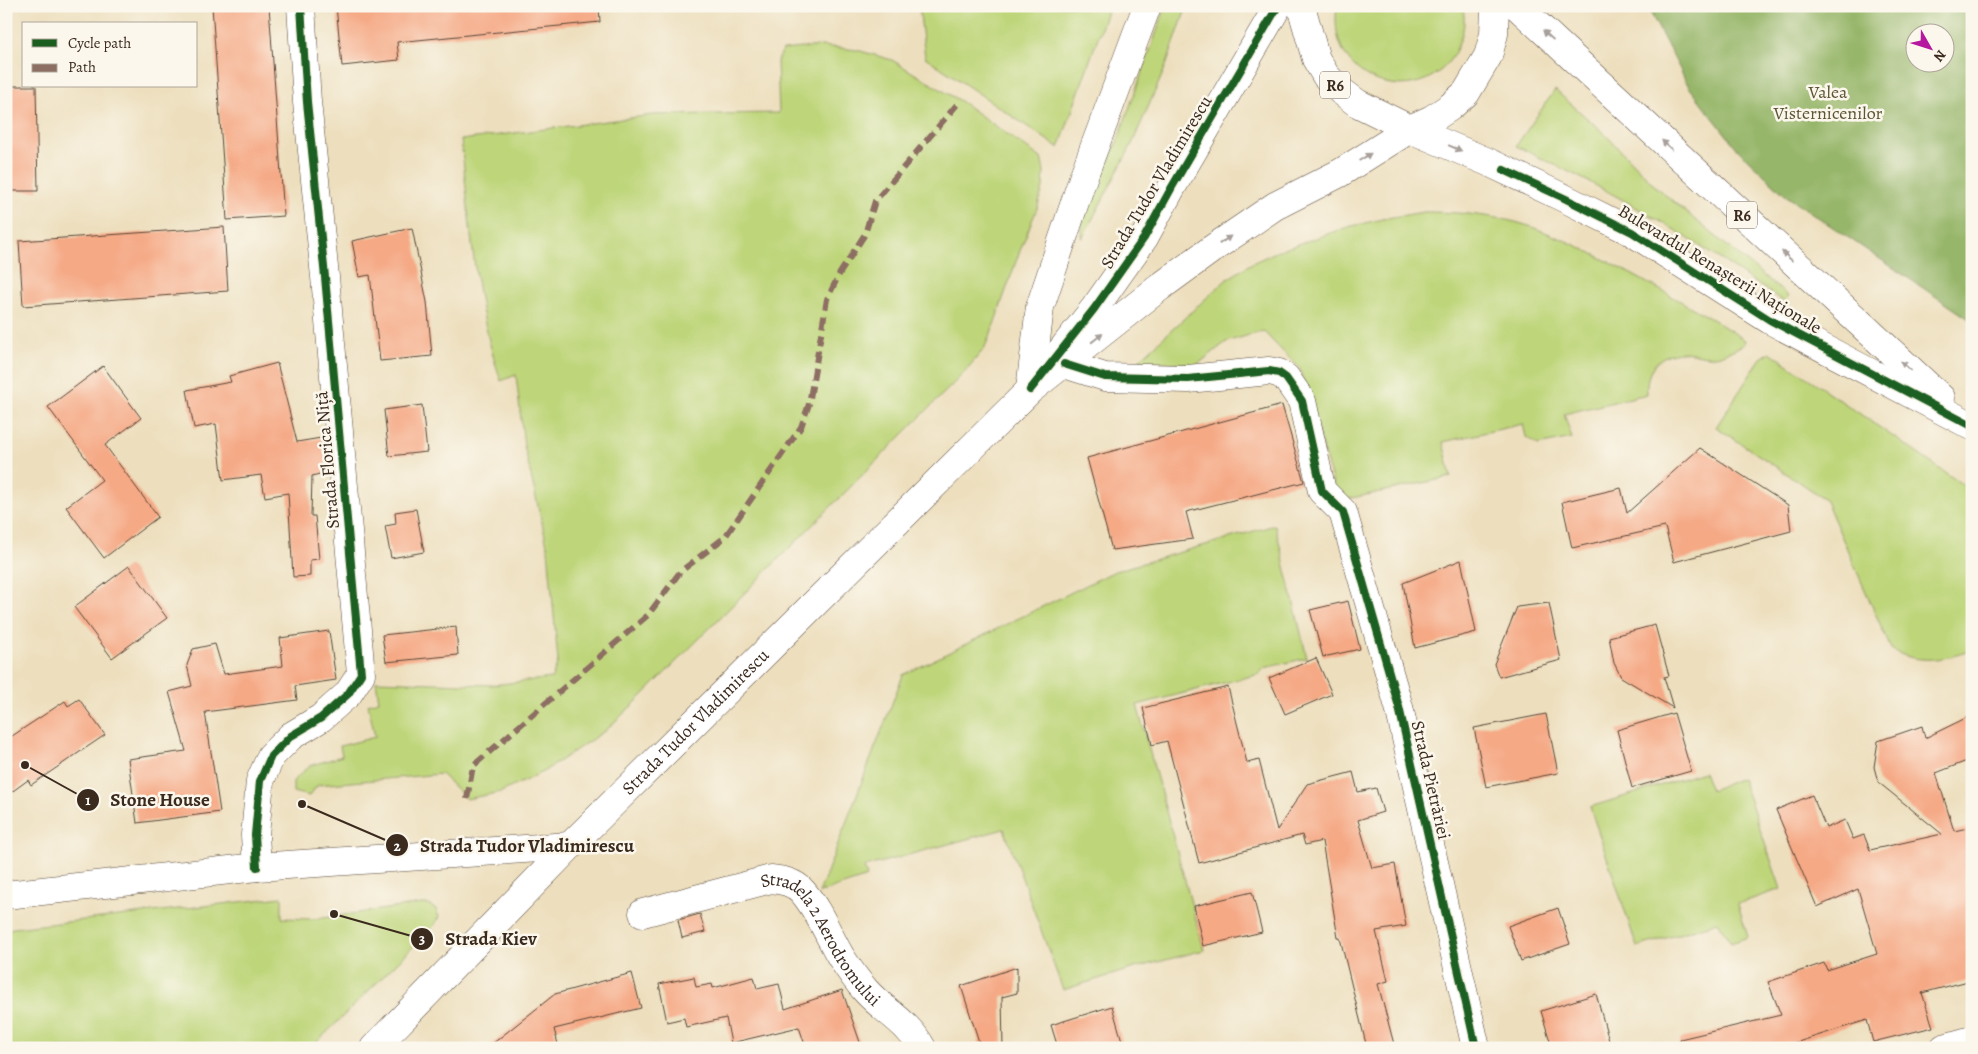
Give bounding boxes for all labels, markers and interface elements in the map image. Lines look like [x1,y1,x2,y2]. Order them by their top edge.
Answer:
legend [22,22,198,88]
north arrow [1906,22,1956,72]
one-way arrow [1543,29,1555,41]
text: Cycle path [68,33,131,53]
text: N [1929,46,1950,66]
text: Path [68,57,96,77]
road number: R6 [1320,72,1350,98]
park label: Valea Visternicenilor [1772,80,1883,125]
street label: Strada Tudor Vladimirescu [1095,91,1217,273]
one-way arrow [1662,139,1674,151]
one-way arrow [1448,145,1462,153]
one-way arrow [1359,153,1372,162]
street label: Bulevardul Renașterii Naționale [1614,199,1826,339]
road number: R6 [1727,202,1757,228]
one-way arrow [1219,235,1232,244]
one-way arrow [1781,250,1793,262]
one-way arrow [1090,333,1103,344]
one-way arrow [1900,360,1912,372]
street label: Strada Florica Niță [309,389,345,530]
street label: Strada Tudor Vladimirescu [617,643,774,800]
street label: Strada Pietrăriei [1406,718,1456,842]
callout: Stone House [75,783,220,817]
text: Stone House [110,787,210,813]
text: 1 [85,790,91,810]
callout: Strada Tudor Vladimirescu [385,828,644,862]
text: Strada Tudor Vladimirescu [420,833,635,859]
text: 2 [393,836,401,856]
street label: Stradela 2 Aerodromului [758,867,886,1012]
callout: Strada Kiev [410,922,546,956]
text: Strada Kiev [445,926,538,952]
text: 3 [419,929,425,949]

